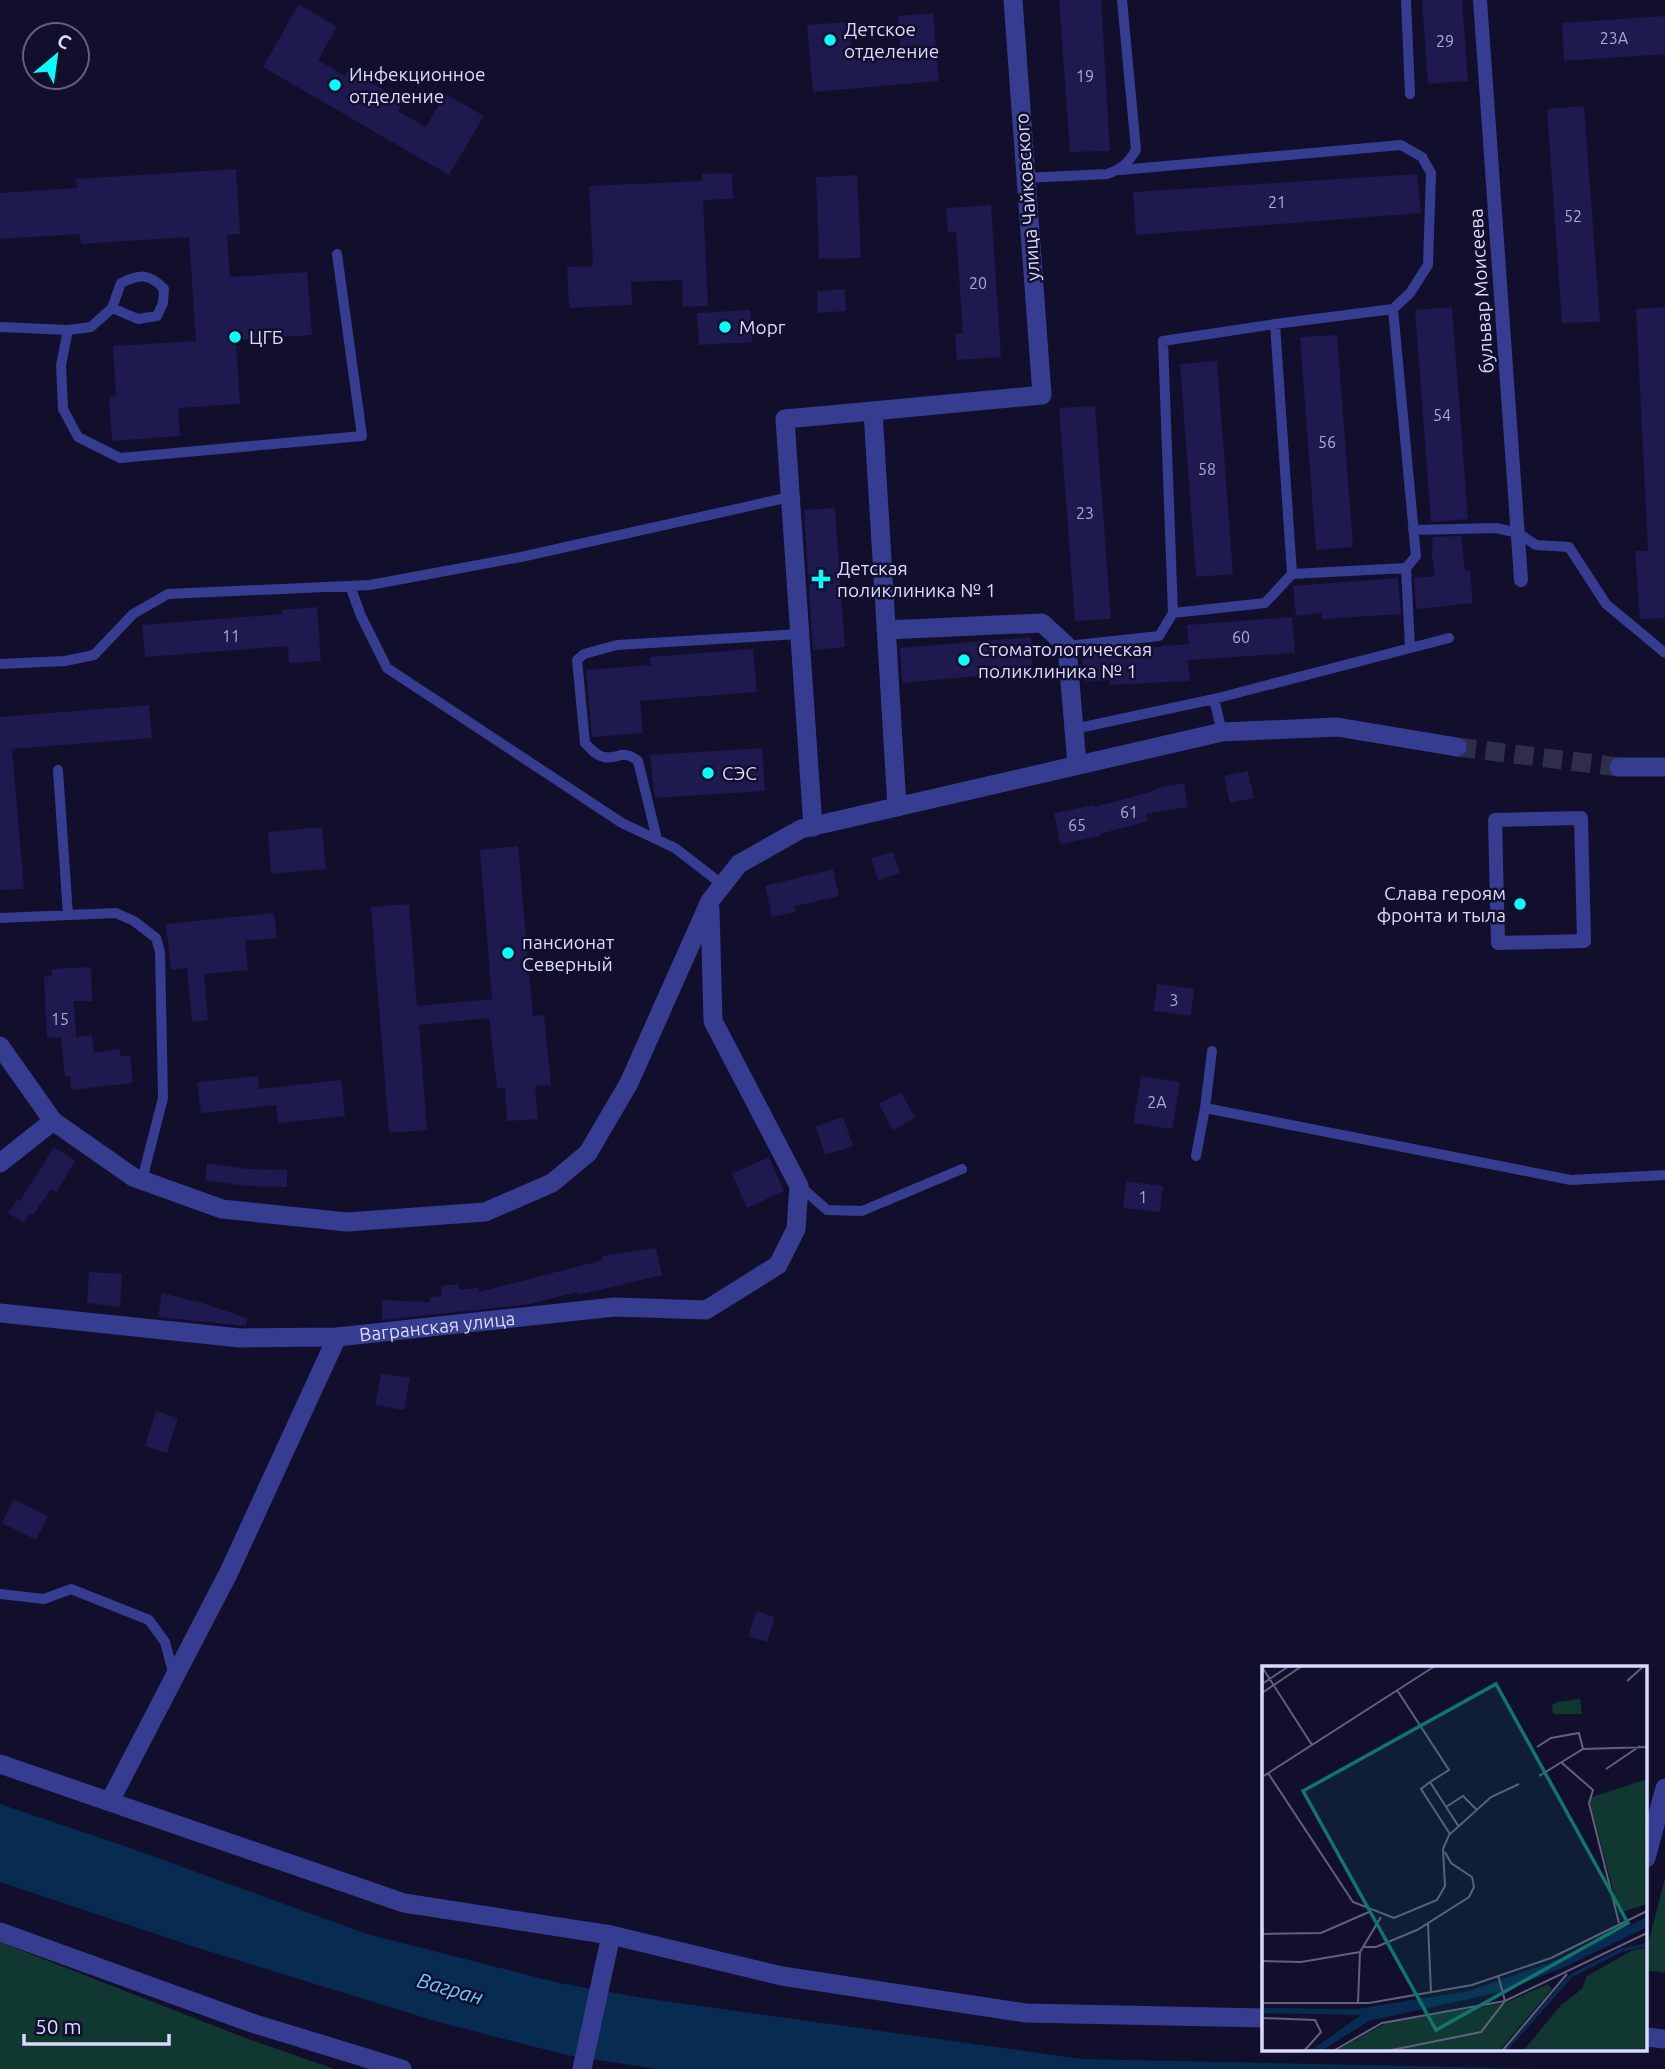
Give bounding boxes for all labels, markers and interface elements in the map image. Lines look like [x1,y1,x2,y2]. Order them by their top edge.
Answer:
place label: Детское отделение [844,18,939,62]
north arrow [21,21,91,91]
text: С [54,29,75,54]
house number: 23А [1600,29,1629,47]
marker: Детское отделение [822,32,838,48]
house number: 29 [1436,32,1454,50]
place label: Инфекционное отделение [349,63,486,107]
house number: 19 [1076,67,1094,85]
marker: Инфекционное отделение [327,77,343,93]
street label: улица Чайковского [1010,112,1044,282]
house number: 21 [1268,193,1286,211]
house number: 52 [1564,207,1582,225]
street label: бульвар Моисеева [1464,208,1498,374]
house number: 20 [969,274,987,292]
place label: Морг [739,316,786,338]
marker: Морг [717,319,733,335]
place label: ЦГБ [249,326,284,348]
marker: ЦГБ [227,329,243,345]
house number: 54 [1433,406,1451,424]
house number: 56 [1318,433,1336,451]
house number: 58 [1198,460,1216,478]
house number: 23 [1076,504,1094,522]
place label: Детская поликлиника № 1 [837,557,996,601]
marker: Детская поликлиника № 1 [811,569,831,589]
house number: 11 [222,627,240,645]
house number: 60 [1232,628,1250,646]
place label: Стоматологическая поликлиника № 1 [978,638,1152,682]
marker: Стоматологическая поликлиника № 1 [956,652,972,668]
place label: СЭС [722,762,757,784]
marker: СЭС [700,765,716,781]
house number: 61 [1120,803,1138,821]
house number: 65 [1068,816,1086,834]
place label: Слава героям фронта и тыла [1377,882,1506,926]
marker: Слава героям фронта и тыла [1512,896,1528,912]
place label: пансионат Северный [522,931,615,975]
marker: пансионат Северный [500,945,516,961]
house number: 3 [1169,991,1179,1009]
house number: 15 [51,1010,69,1028]
house number: 2А [1147,1093,1167,1111]
house number: 1 [1138,1188,1148,1206]
street label: Вагранская улица [358,1307,516,1346]
inset map [1262,1666,1648,2052]
water label: Вагран [415,1967,486,2009]
scale bar [24,2002,170,2046]
text: 50 m [35,2014,82,2038]

